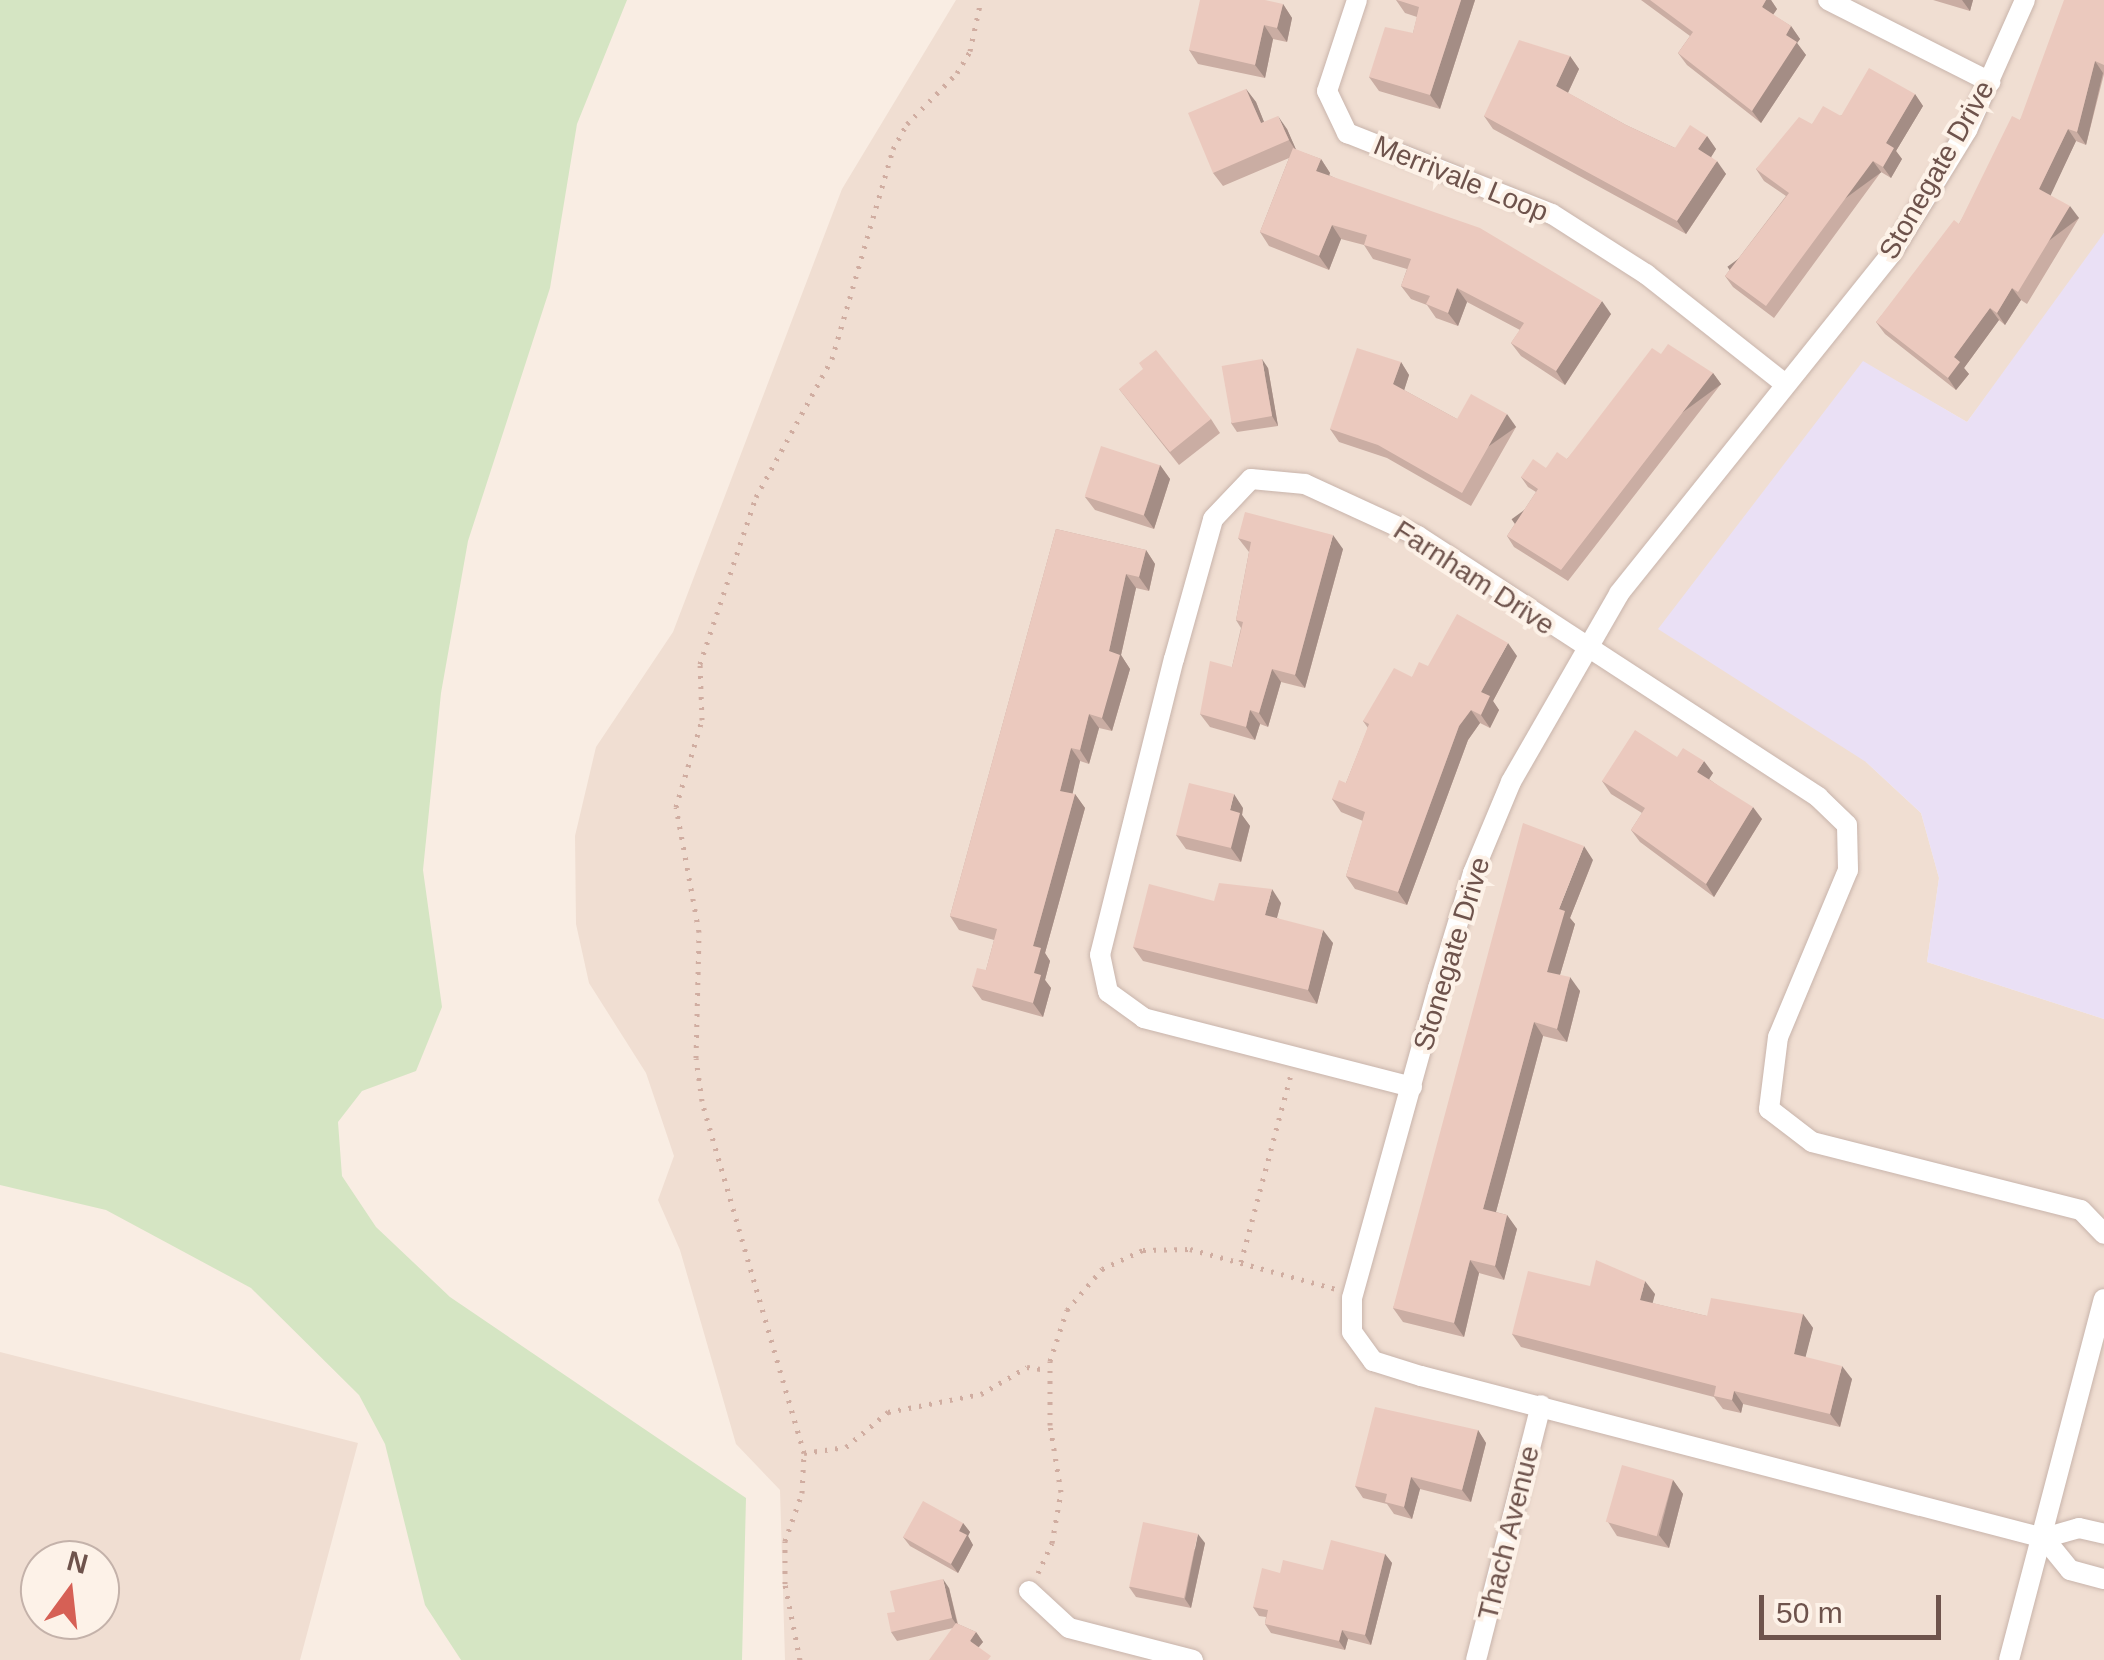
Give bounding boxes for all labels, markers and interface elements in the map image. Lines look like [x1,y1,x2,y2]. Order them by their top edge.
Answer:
street label: Stonegate Drive [1872,75,2002,265]
street label: Merrivale Loop [1369,129,1553,229]
street label: Farnham Drive [1387,513,1561,643]
street label: Stonegate Drive [1407,853,1497,1055]
street label: Thach Avenue [1471,1442,1547,1624]
north arrow [20,1540,120,1640]
text: N [64,1545,91,1580]
scale bar [1764,1575,1946,1637]
text: 50 m [1776,1596,1843,1629]

